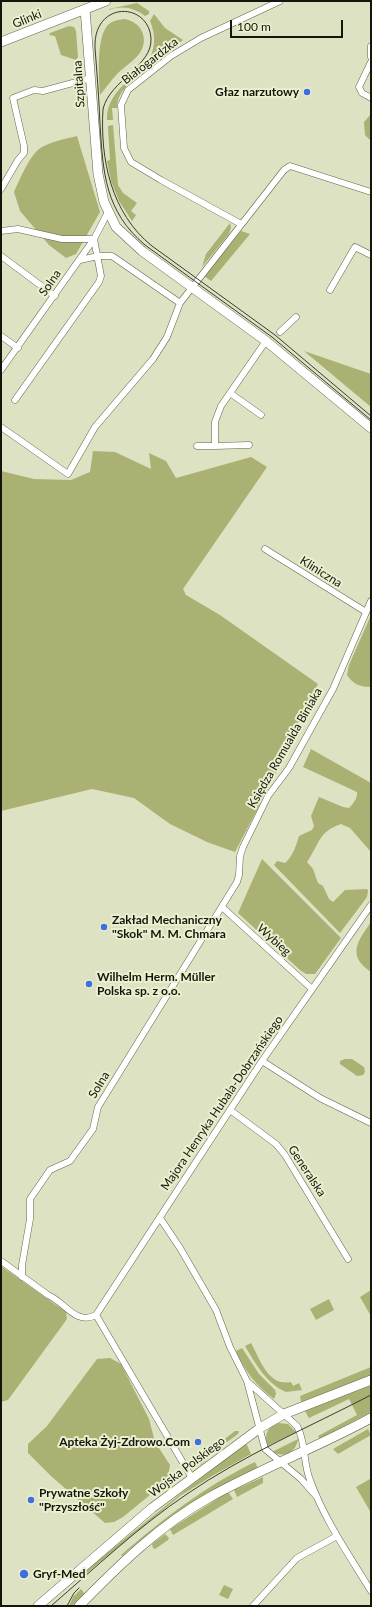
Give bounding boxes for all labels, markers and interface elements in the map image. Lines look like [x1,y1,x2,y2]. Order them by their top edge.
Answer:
street label: Glinki [10,7,44,31]
scale bar [232,12,345,38]
text: 100 m [237,19,271,34]
street label: Białogardzka [119,35,181,87]
street label: Szpitalna [70,60,88,108]
place label: Głaz narzutowy [215,85,299,99]
marker: Głaz narzutowy [302,87,312,97]
street label: Solna [36,267,64,299]
street label: Kliniczna [297,553,345,591]
street label: Księdza Romualda Biniaka [245,685,325,811]
place label: Zakład Mechaniczny "Skok" M. M. Chmara [112,913,226,941]
street label: Wybieg [254,921,294,959]
marker: Zakład Mechaniczny "Skok" M. M. Chmara [99,922,109,932]
place label: Wilhelm Herm. Müller Polska sp. z o.o. [97,970,215,998]
marker: Wilhelm Herm. Müller Polska sp. z o.o. [84,979,94,989]
street label: Majora Henryka Hubala-Dobrzańskiego [158,1013,286,1193]
street label: Solna [85,1069,113,1101]
street label: Generalska [285,1143,329,1199]
street label: Wojska Polskiego [146,1434,228,1500]
place label: Apteka Żyj-Zdrowo.Com [59,1435,190,1449]
marker: Apteka Żyj-Zdrowo.Com [193,1437,203,1447]
place label: Prywatne Szkoły "Przyszłość" [39,1486,128,1514]
marker: Prywatne Szkoły "Przyszłość" [26,1495,36,1505]
place label: Gryf-Med [33,1567,85,1581]
marker: Gryf-Med [18,1568,30,1580]

